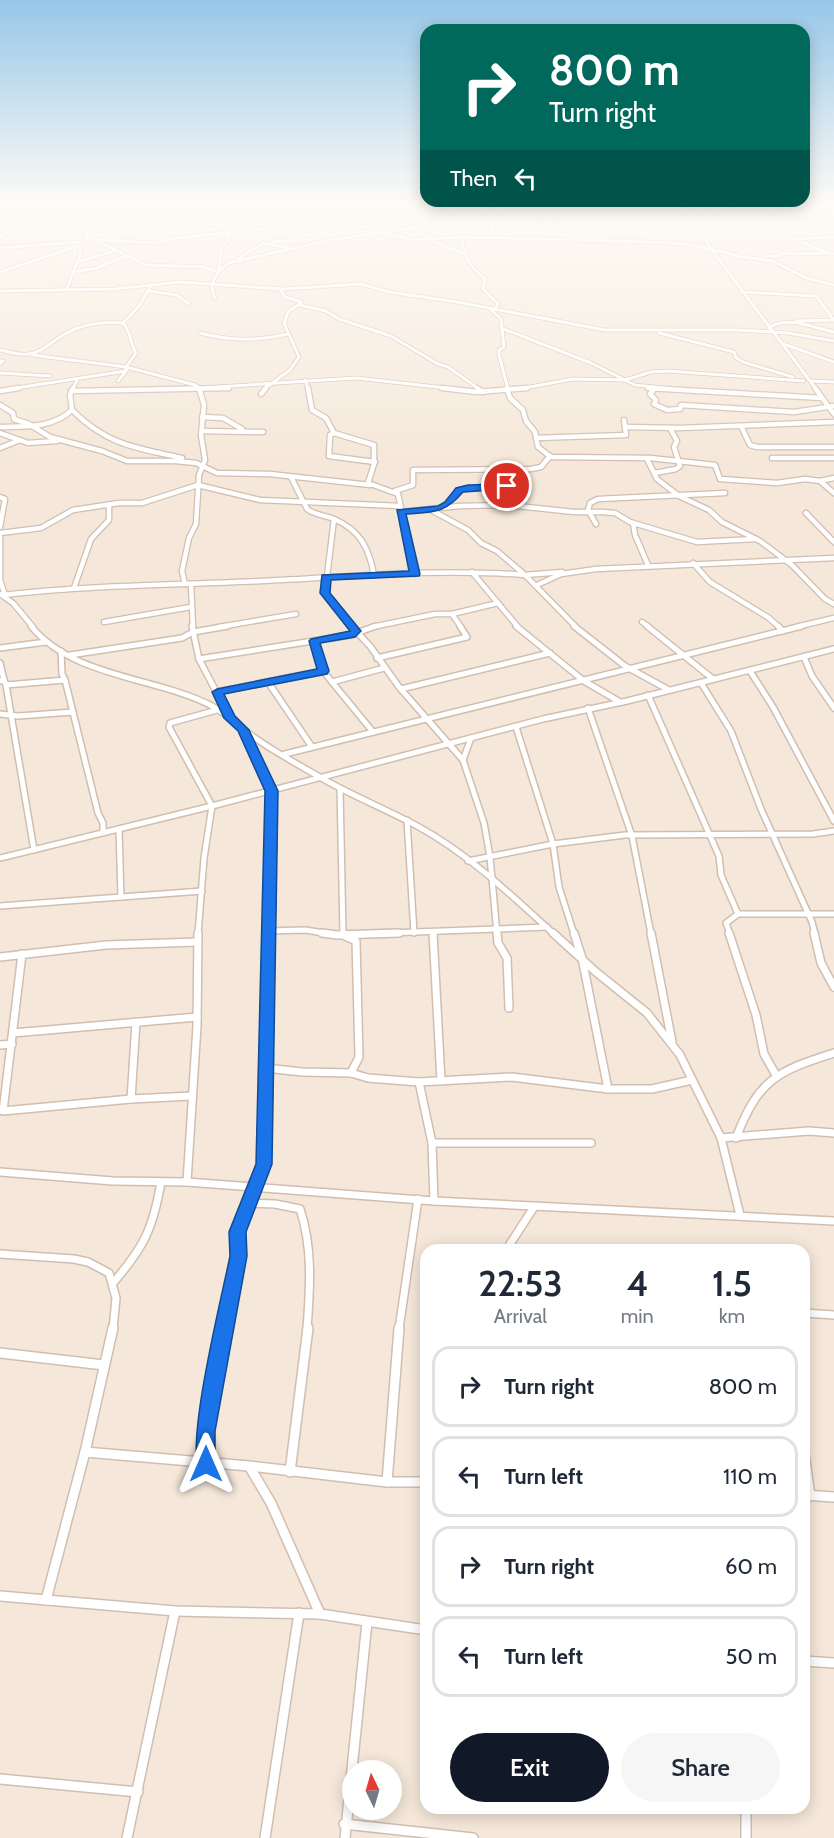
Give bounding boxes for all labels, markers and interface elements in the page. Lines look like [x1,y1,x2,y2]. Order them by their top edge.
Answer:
text: 800 m [549,44,680,96]
icon: right [450,48,528,126]
text: Turn right [549,96,656,129]
icon: left [509,162,542,195]
text: Then [450,165,497,192]
pin [481,460,532,511]
icon: arrive [490,469,523,502]
text: 22:53 [478,1261,563,1305]
text: 4 [626,1261,648,1305]
text: 1.5 [712,1261,752,1305]
text: Arrival [494,1304,547,1328]
text: min [621,1304,654,1328]
text: km [719,1304,745,1328]
icon: right [453,1370,486,1403]
text: Turn right [504,1373,594,1400]
text: 800 m [709,1373,777,1400]
position arrow [174,1432,238,1496]
icon: left [453,1460,486,1493]
text: Turn left [504,1463,583,1490]
text: 110 m [723,1463,777,1490]
icon: right [453,1550,486,1583]
text: Turn right [504,1553,594,1580]
text: 60 m [725,1553,777,1580]
icon: left [453,1640,486,1673]
text: Turn left [504,1643,583,1670]
text: 50 m [725,1643,777,1670]
button: Exit [450,1733,609,1802]
button: Share [621,1733,780,1802]
north arrow [342,1760,402,1820]
map controls [342,1760,402,1820]

